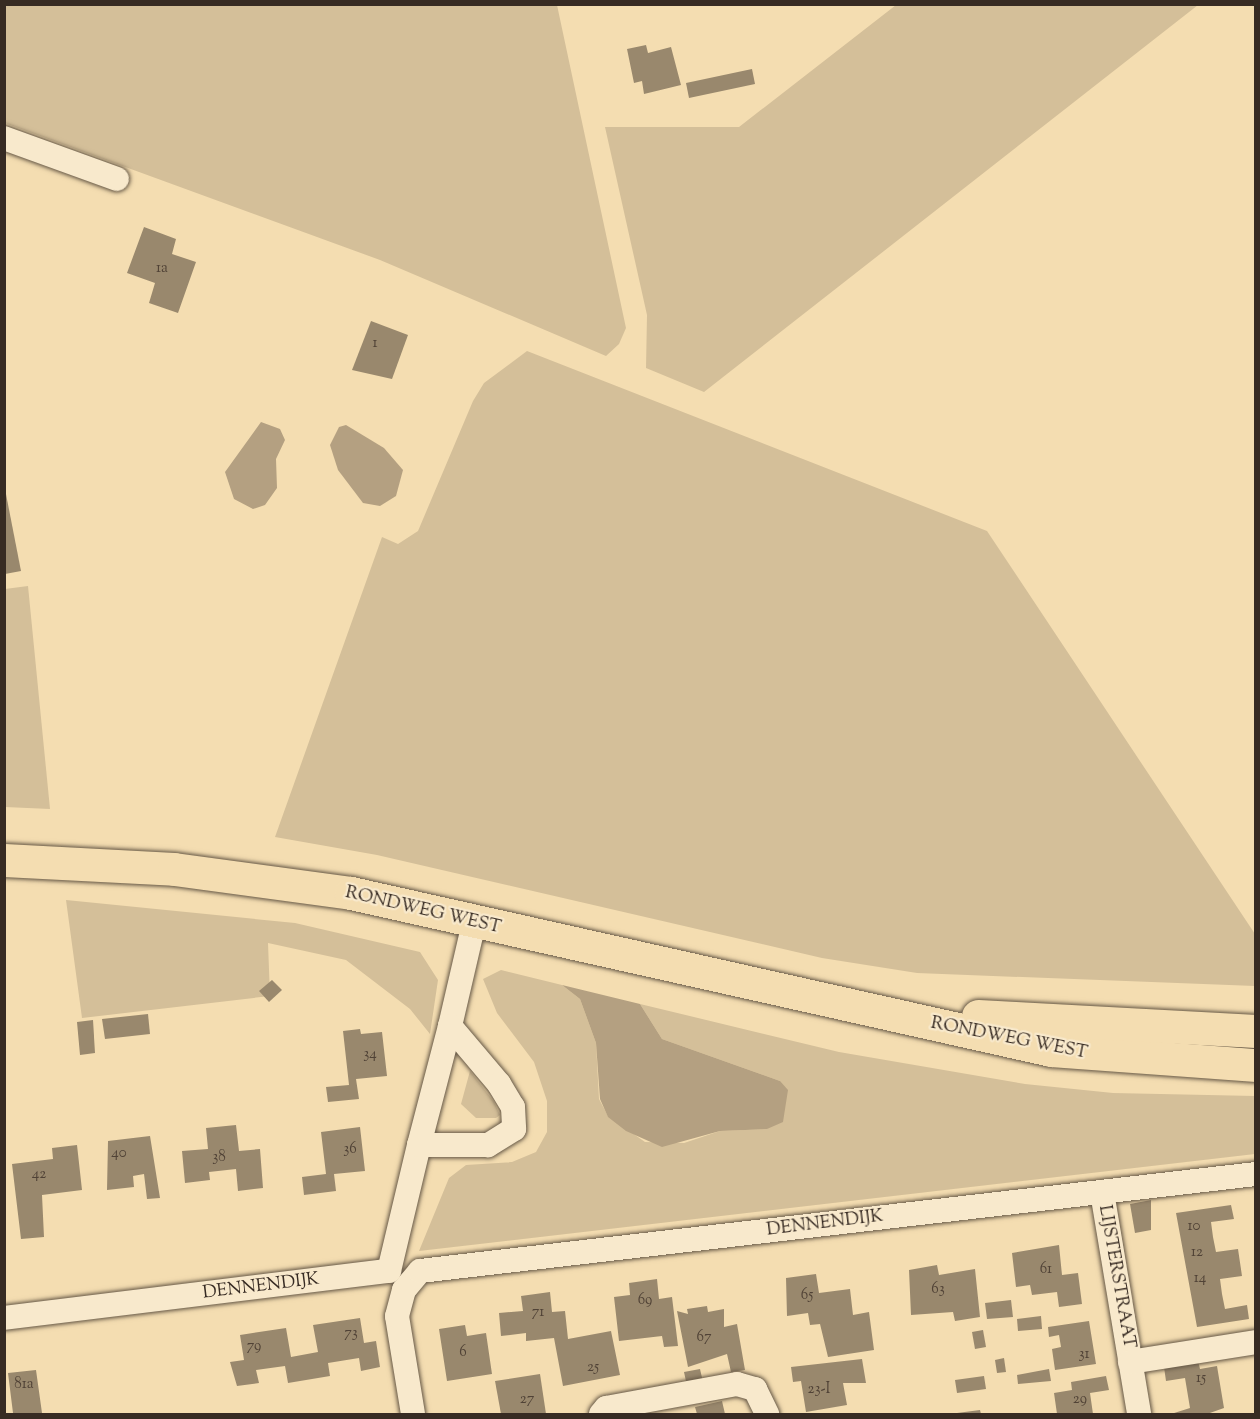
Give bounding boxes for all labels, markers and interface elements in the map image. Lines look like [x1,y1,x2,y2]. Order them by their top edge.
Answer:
house number: 1a [156,260,168,278]
house number: 1 [372,335,378,353]
street label: RONDWEG WEST [343,883,503,939]
street label: RONDWEG WEST [929,1013,1089,1065]
house number: 34 [363,1046,377,1064]
house number: 36 [343,1141,357,1159]
house number: 40 [111,1145,127,1163]
house number: 38 [212,1149,226,1167]
house number: 42 [32,1166,46,1184]
street label: LIJSTERSTRAAT [1093,1203,1139,1351]
street label: DENNENDIJK [765,1206,885,1242]
house number: 10 [1188,1218,1200,1236]
house number: 12 [1191,1244,1203,1262]
house number: 61 [1040,1261,1052,1279]
street label: DENNENDIJK [201,1269,321,1305]
house number: 14 [1194,1270,1206,1288]
house number: 63 [931,1281,945,1299]
house number: 65 [801,1287,813,1305]
house number: 69 [638,1292,652,1310]
house number: 71 [532,1304,544,1322]
house number: 73 [344,1325,358,1343]
house number: 67 [697,1329,711,1347]
house number: 79 [247,1338,261,1356]
house number: 6 [459,1344,467,1362]
house number: 31 [1078,1346,1090,1364]
house number: 25 [587,1359,599,1377]
house number: 15 [1196,1370,1206,1388]
house number: 81a [14,1376,34,1394]
house number: 23-I [808,1381,830,1399]
house number: 27 [520,1391,534,1409]
house number: 29 [1073,1391,1087,1409]

